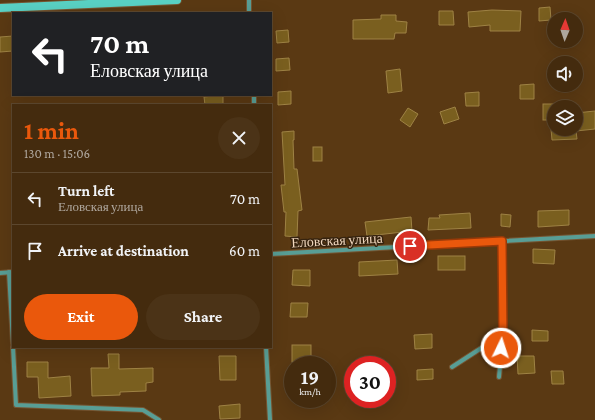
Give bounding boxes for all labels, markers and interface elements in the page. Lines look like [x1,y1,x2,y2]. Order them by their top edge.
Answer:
north arrow [547,12,583,48]
map controls [547,12,583,136]
icon: left [24,28,76,80]
text: 70 m [90,28,149,59]
button: sound [547,56,583,92]
text: Еловская улица [90,61,208,81]
button: layers [547,100,583,136]
text: 1 min [24,117,79,144]
button: close [218,117,260,159]
text: 130 m · 15:06 [24,146,90,161]
text: Turn left [58,183,114,199]
icon: left [24,188,46,210]
text: 70 m [230,191,260,207]
text: Еловская улица [58,199,143,214]
pin [393,229,427,263]
street label: Еловская улица [291,230,384,250]
icon: arrive [399,235,421,257]
icon: arrive [24,240,46,262]
text: Arrive at destination [58,243,189,259]
text: 60 m [229,243,260,259]
button: Exit [24,294,138,340]
button: Share [146,294,260,340]
position arrow [480,327,522,369]
speed limit sign: 30 [344,356,396,408]
text: 19 [301,366,319,388]
text: km/h [299,386,321,397]

